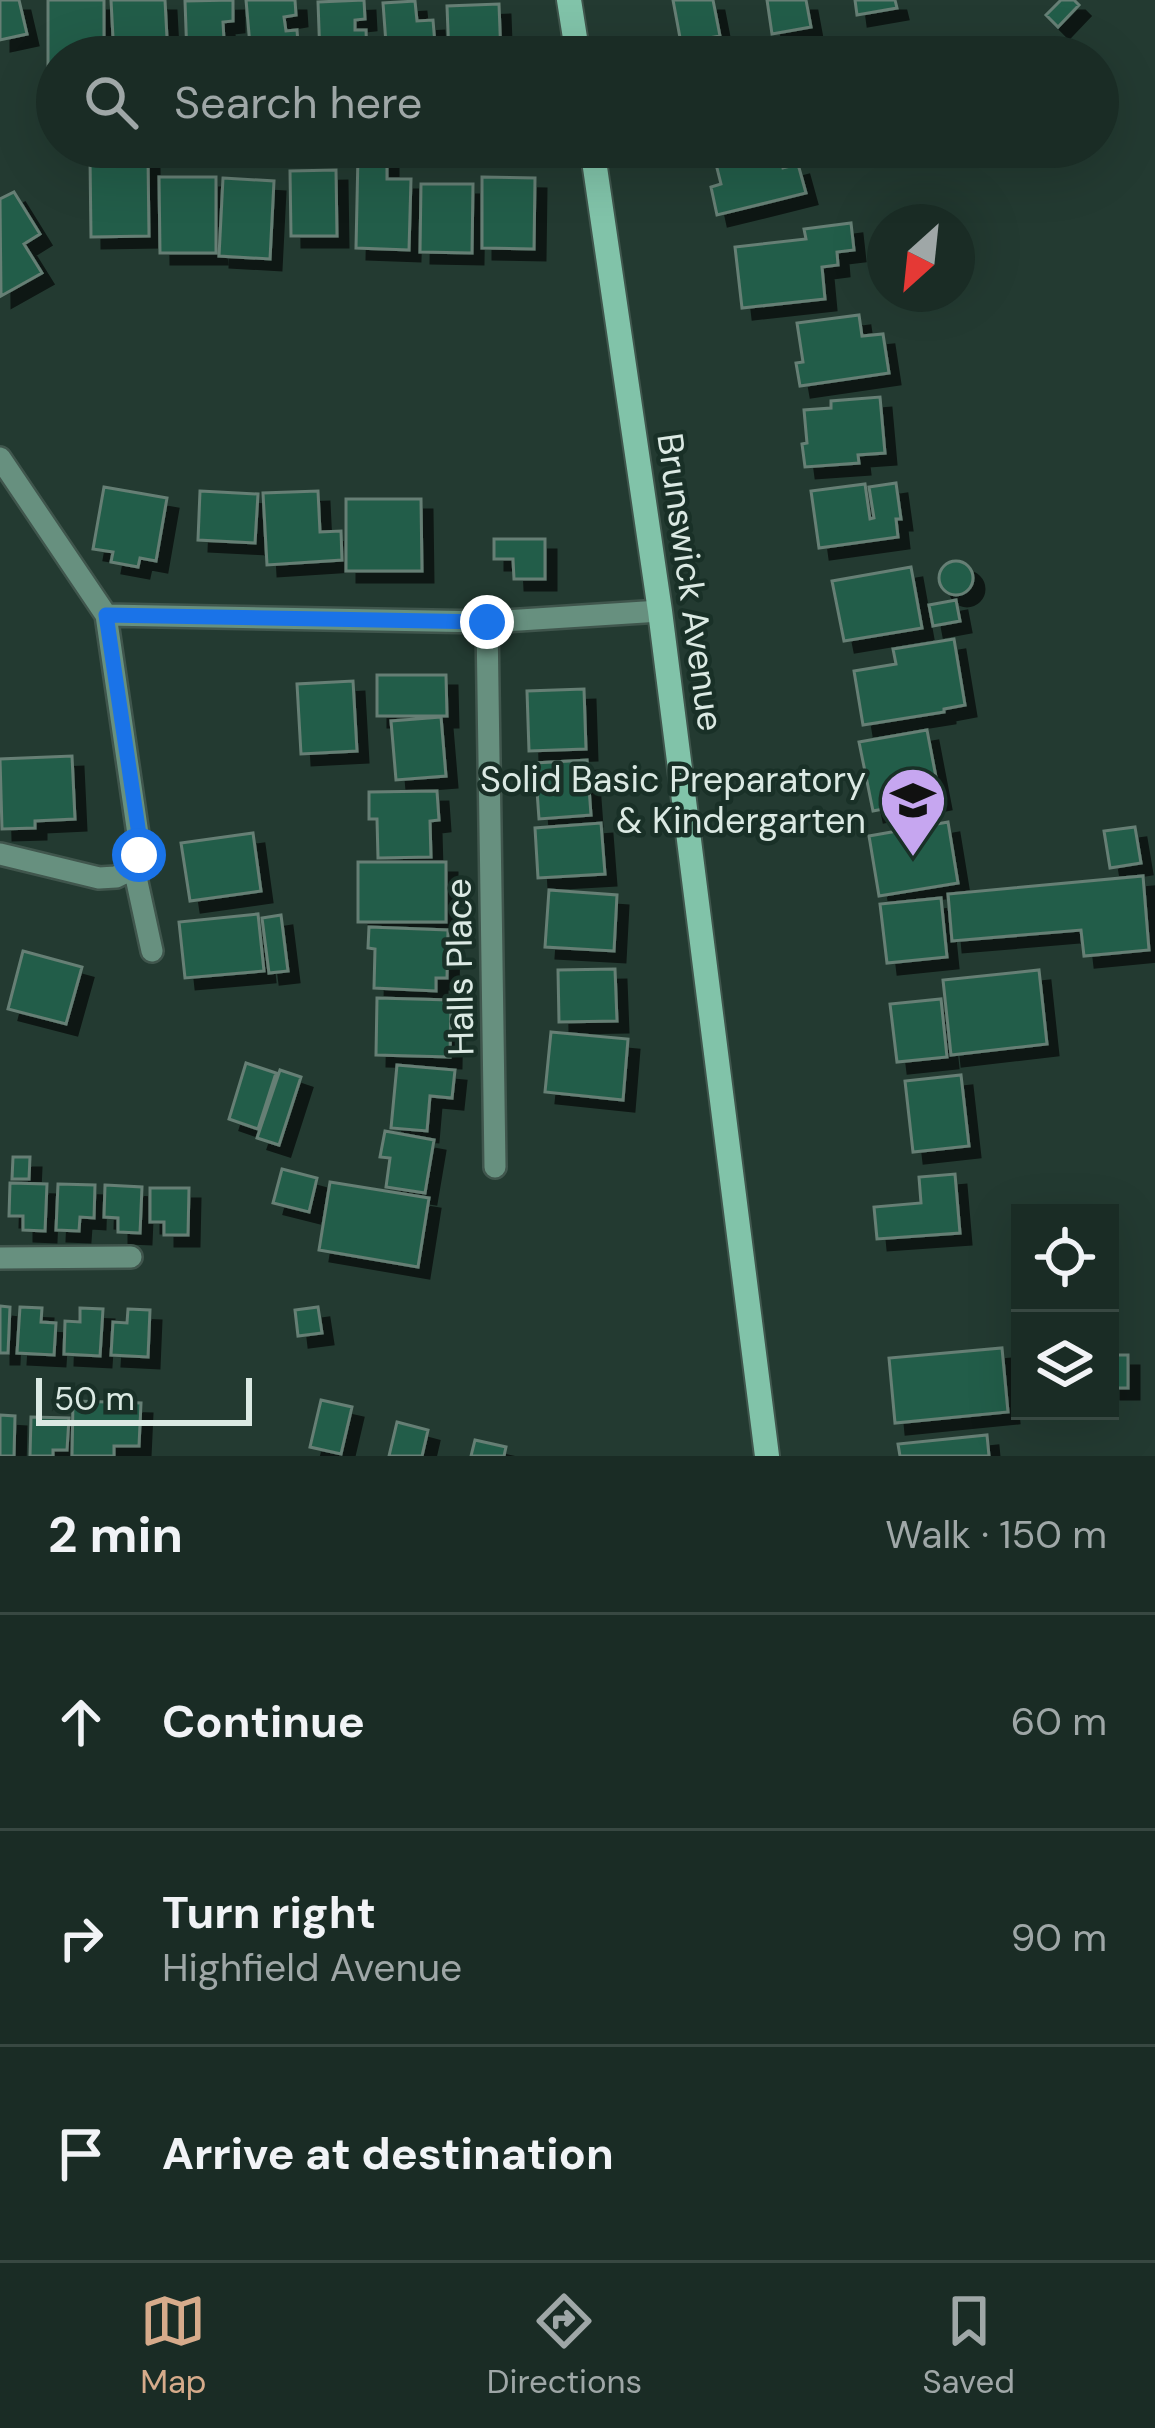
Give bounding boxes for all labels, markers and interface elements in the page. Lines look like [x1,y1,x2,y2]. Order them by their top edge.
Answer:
search box [36,36,1119,168]
icon: search [78,69,144,135]
text: Search here [174,73,422,132]
north arrow [867,204,975,312]
street label: Brunswick Avenue [646,430,735,734]
route end [460,595,514,649]
place label: Solid Basic Preparatory & Kindergarten [480,756,866,844]
school or university icon: Solid Basic Preparatory & Kindergarten [878,765,948,859]
route start [112,828,166,882]
street label: Halls Place [434,878,485,1056]
map controls [1011,1204,1119,1420]
button: locate [1011,1204,1119,1312]
button: layers [1011,1312,1119,1420]
scale bar [36,1372,252,1425]
text: 50 m [54,1377,135,1420]
text: 2 min [48,1501,183,1568]
text: Walk · 150 m [885,1509,1107,1560]
icon: ahead [48,1689,114,1755]
text: Continue [162,1692,365,1751]
text: 60 m [1011,1696,1107,1747]
text: Turn right [162,1883,376,1942]
icon: right [48,1905,114,1971]
text: 90 m [1011,1912,1107,1963]
text: Highfield Avenue [162,1942,462,1993]
icon: arrive [48,2121,114,2187]
text: Arrive at destination [162,2124,614,2183]
tab: Map [140,2288,207,2403]
tab: Directions [487,2288,642,2403]
tab: Saved [922,2288,1015,2403]

